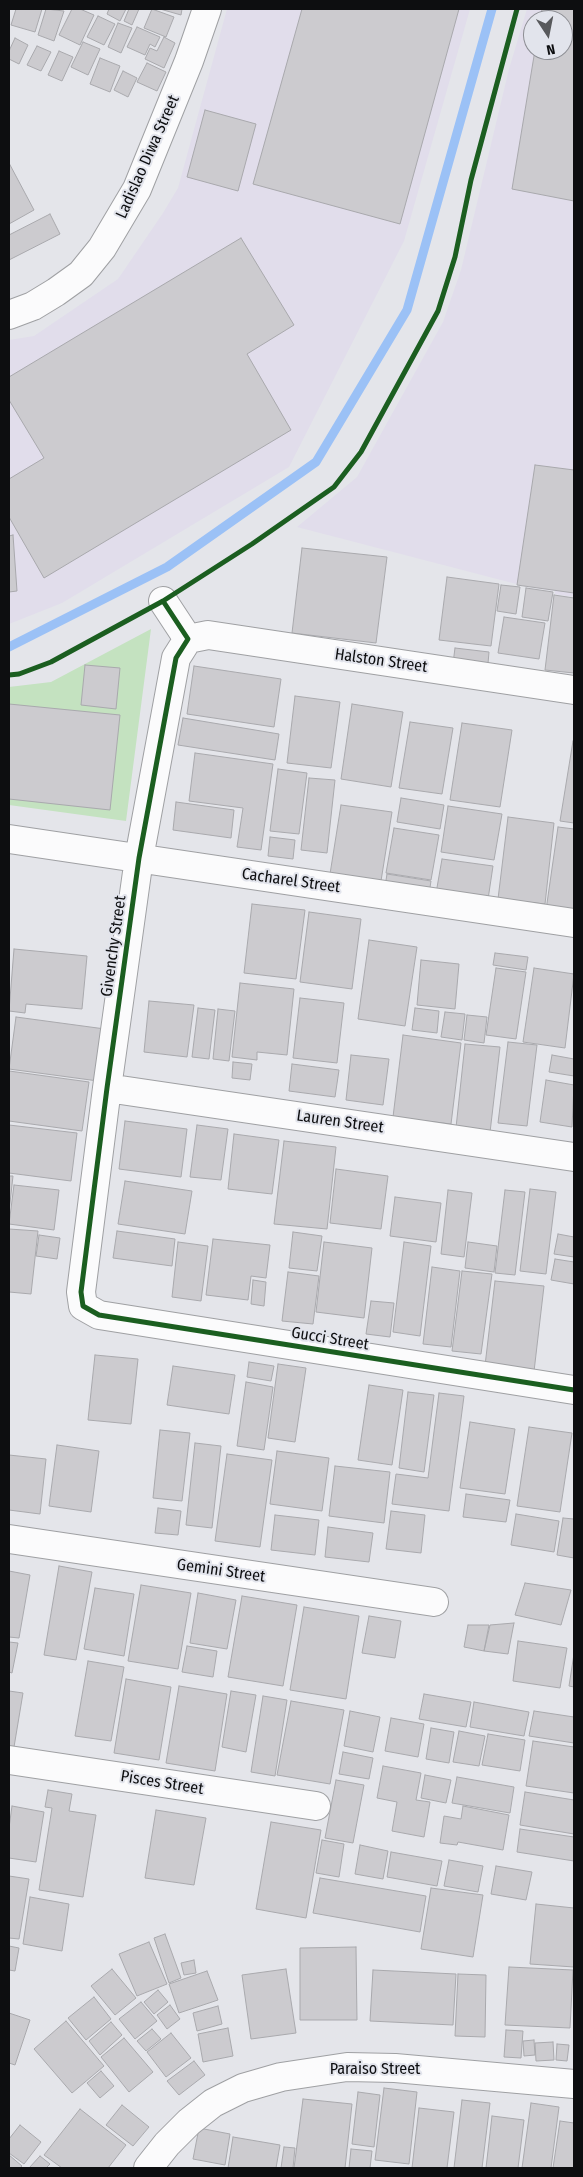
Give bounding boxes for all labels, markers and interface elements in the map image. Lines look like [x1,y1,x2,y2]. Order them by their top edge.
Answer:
north arrow [523,10,573,60]
text: N [545,40,557,58]
street label: Ladislao Diwa Street [112,92,184,222]
street label: Halston Street [333,645,429,677]
street label: Cacharel Street [240,865,342,897]
street label: Givenchy Street [97,894,131,998]
street label: Lauren Street [295,1106,385,1138]
street label: Gucci Street [290,1323,370,1355]
street label: Gemini Street [176,1555,266,1587]
street label: Pisces Street [119,1767,205,1799]
street label: Paraiso Street [330,2060,420,2080]

